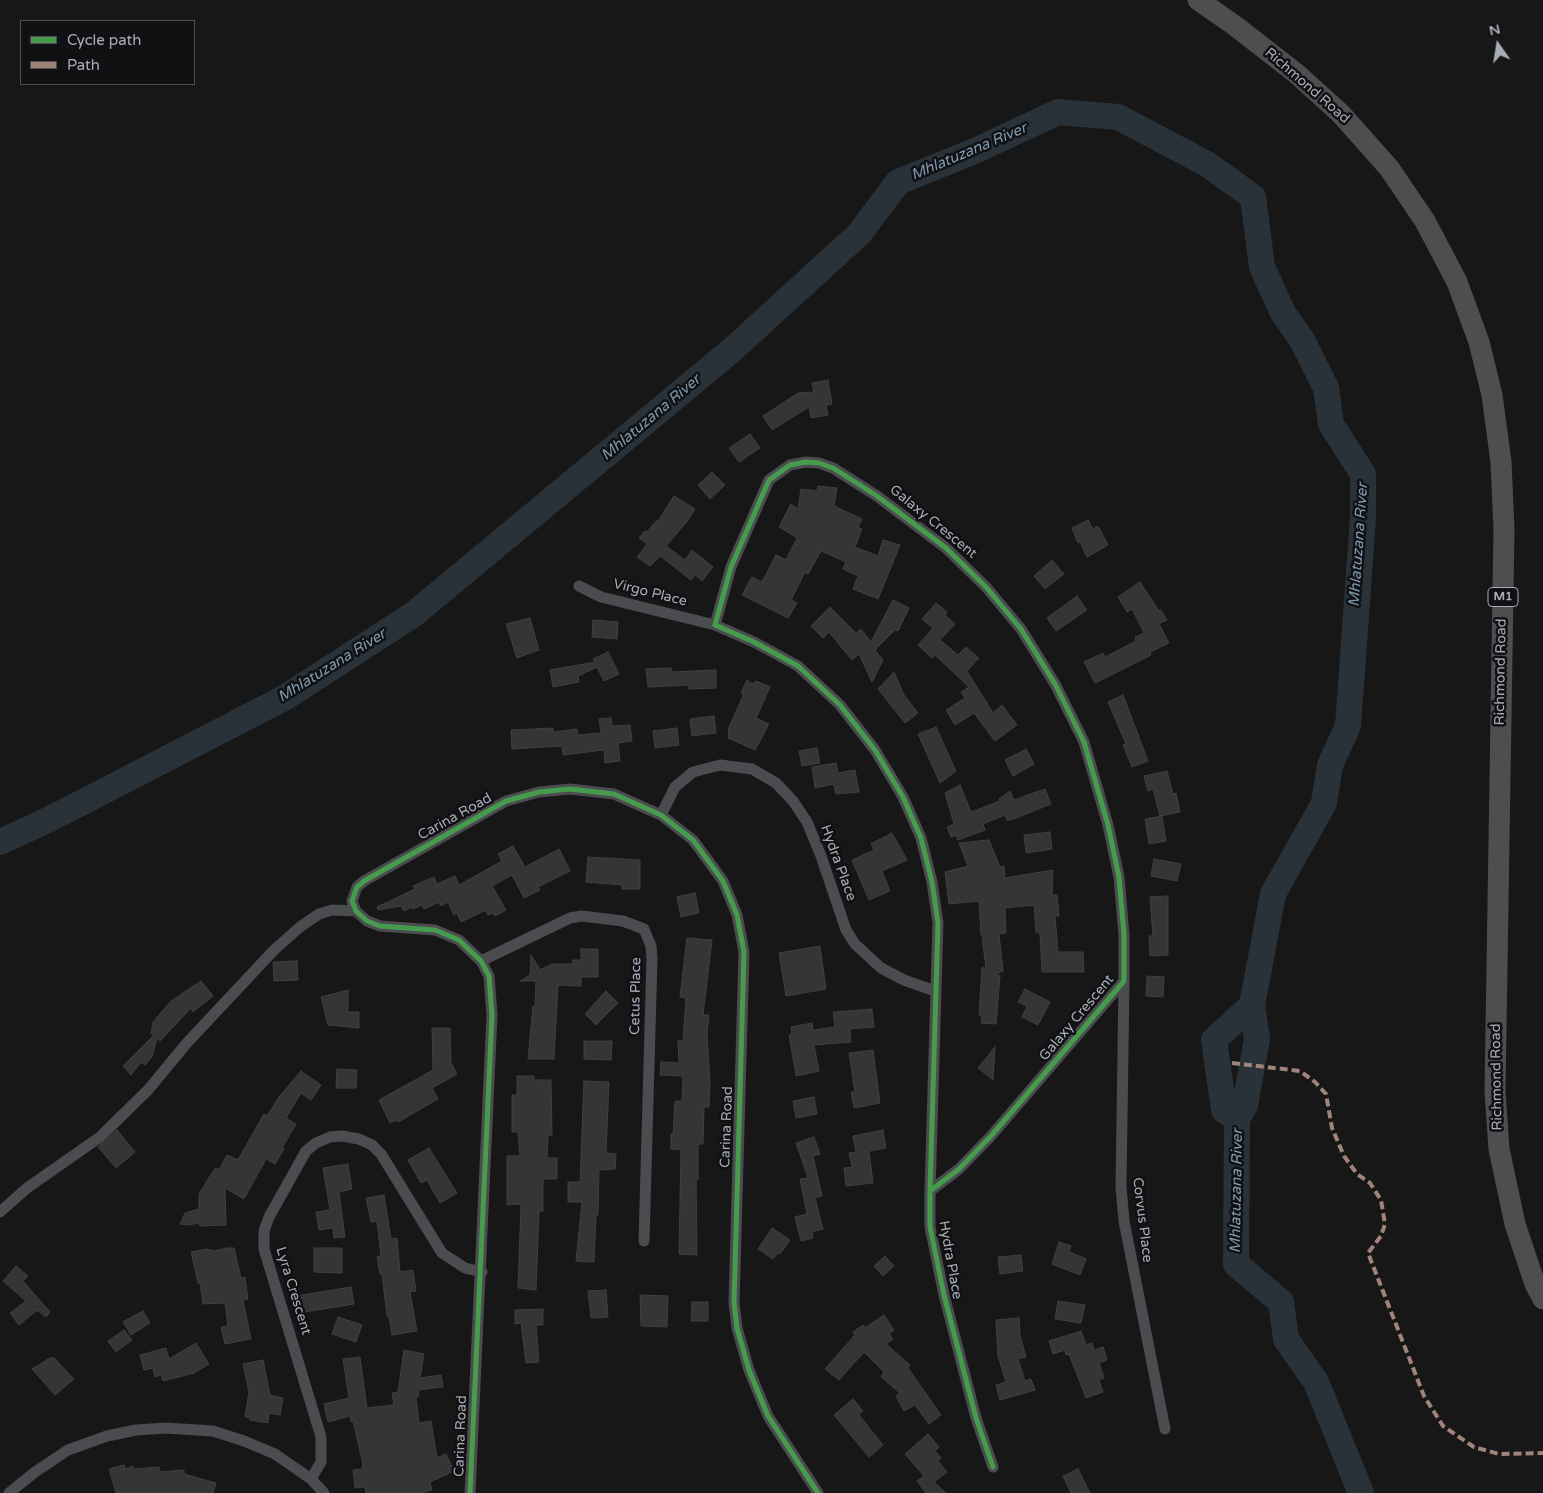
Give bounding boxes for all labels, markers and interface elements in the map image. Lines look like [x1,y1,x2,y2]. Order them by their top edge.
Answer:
legend [20,20,195,85]
north arrow [1473,20,1523,70]
text: N [1487,20,1502,39]
text: Cycle path [67,31,141,49]
street label: Richmond Road [1261,45,1353,127]
text: Path [67,56,100,74]
water label: Mhlatuzana River [908,119,1030,185]
water label: Mhlatuzana River [598,371,704,465]
street label: Galaxy Crescent [886,482,980,562]
water label: Mhlatuzana River [1346,482,1372,608]
street label: Virgo Place [611,576,689,610]
road number: M1 [1488,588,1518,606]
street label: Richmond Road [1492,618,1510,726]
water label: Mhlatuzana River [275,625,389,707]
street label: Carina Road [415,790,495,844]
street label: Hydra Place [816,823,860,903]
street label: Cetus Place [627,957,645,1035]
street label: Galaxy Crescent [1036,972,1118,1064]
street label: Richmond Road [1488,1023,1506,1131]
street label: Carina Road [717,1086,737,1168]
water label: Mhlatuzana River [1227,1129,1247,1253]
street label: Corvus Place [1128,1176,1156,1264]
street label: Hydra Place [935,1219,965,1301]
street label: Lyra Crescent [272,1245,314,1337]
street label: Carina Road [451,1395,471,1477]

